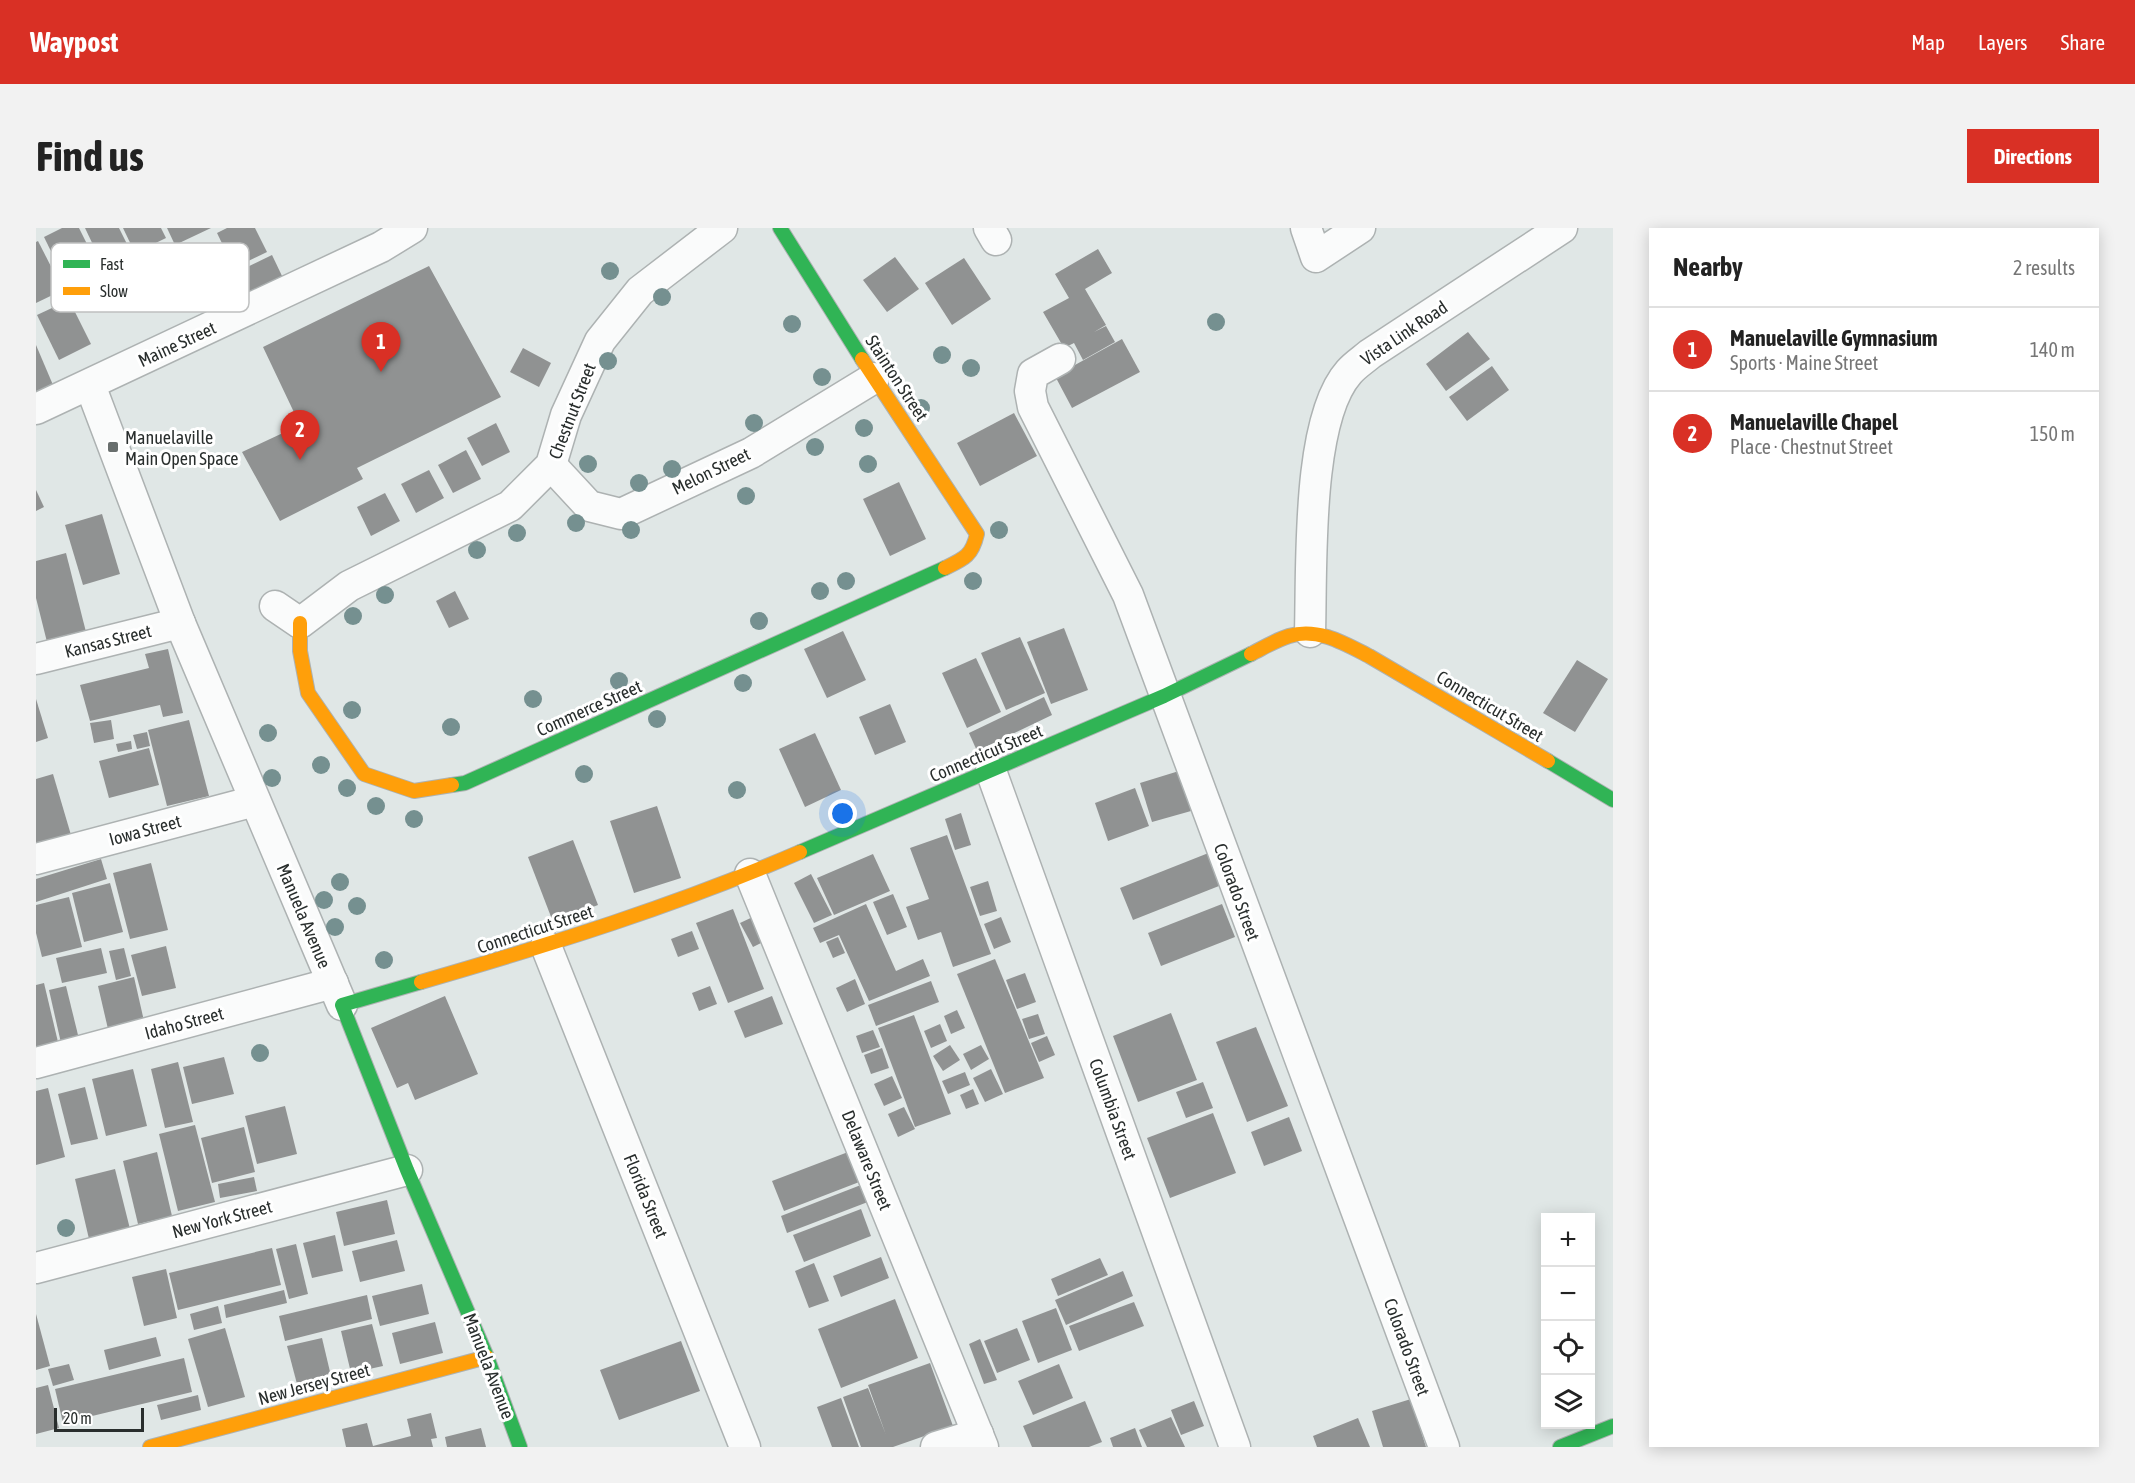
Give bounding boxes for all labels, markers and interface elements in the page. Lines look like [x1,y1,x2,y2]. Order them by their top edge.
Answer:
text: Waypost [30,26,118,58]
text: Map [1911,30,1945,54]
text: Layers [1978,30,2028,54]
text: Share [2061,30,2105,54]
button: Directions [1967,129,2099,183]
text: Find us [36,132,144,180]
legend [51,243,249,312]
text: Nearby [1673,252,1743,282]
text: Fast [100,255,124,273]
text: 2 results [2013,256,2075,279]
text: Slow [100,282,128,300]
street label: Vista Link Road [1357,296,1451,370]
street label: Maine Street [135,317,219,371]
pin: 1 [362,322,400,372]
text: Manuelaville Gymnasium [1730,325,1938,351]
street label: Stainton Street [861,331,933,425]
text: 1 [1688,338,1697,361]
text: 140 m [2030,338,2075,361]
text: Sports · Maine Street [1730,351,1878,374]
street label: Chestnut Street [544,360,600,462]
text: Manuelaville Chapel [1730,409,1898,435]
pin: 2 [280,410,320,460]
text: 2 [1688,422,1697,445]
text: 150 m [2030,422,2075,445]
place label: Manuelaville Main Open Space [125,427,238,469]
text: Place · Chestnut Street [1730,435,1893,458]
marker: Manuelaville Main Open Space [106,440,120,454]
street label: Melon Street [669,443,753,499]
street label: Kansas Street [62,620,154,662]
street label: Connecticut Street [1433,666,1547,746]
street label: Commerce Street [533,675,645,741]
street label: Connecticut Street [926,720,1046,786]
your location [828,799,857,828]
street label: Iowa Street [107,810,183,850]
street label: Colorado Street [1210,841,1264,943]
street label: Manuela Avenue [273,861,335,971]
street label: Connecticut Street [474,900,596,958]
street label: Idaho Street [142,1002,226,1044]
street label: Columbia Street [1085,1056,1141,1162]
street label: Delaware Street [837,1107,897,1213]
street label: Florida Street [620,1151,672,1241]
street label: New York Street [170,1196,274,1242]
map controls [1541,1213,1595,1429]
button: + [1541,1213,1595,1267]
button: − [1541,1267,1595,1321]
street label: Colorado Street [1380,1296,1434,1398]
street label: Manuela Avenue [459,1310,519,1422]
button: locate [1541,1321,1595,1375]
street label: New Jersey Street [256,1359,372,1409]
button: layers [1541,1375,1595,1429]
scale bar [54,1405,144,1432]
text: 20 m [63,1409,92,1427]

